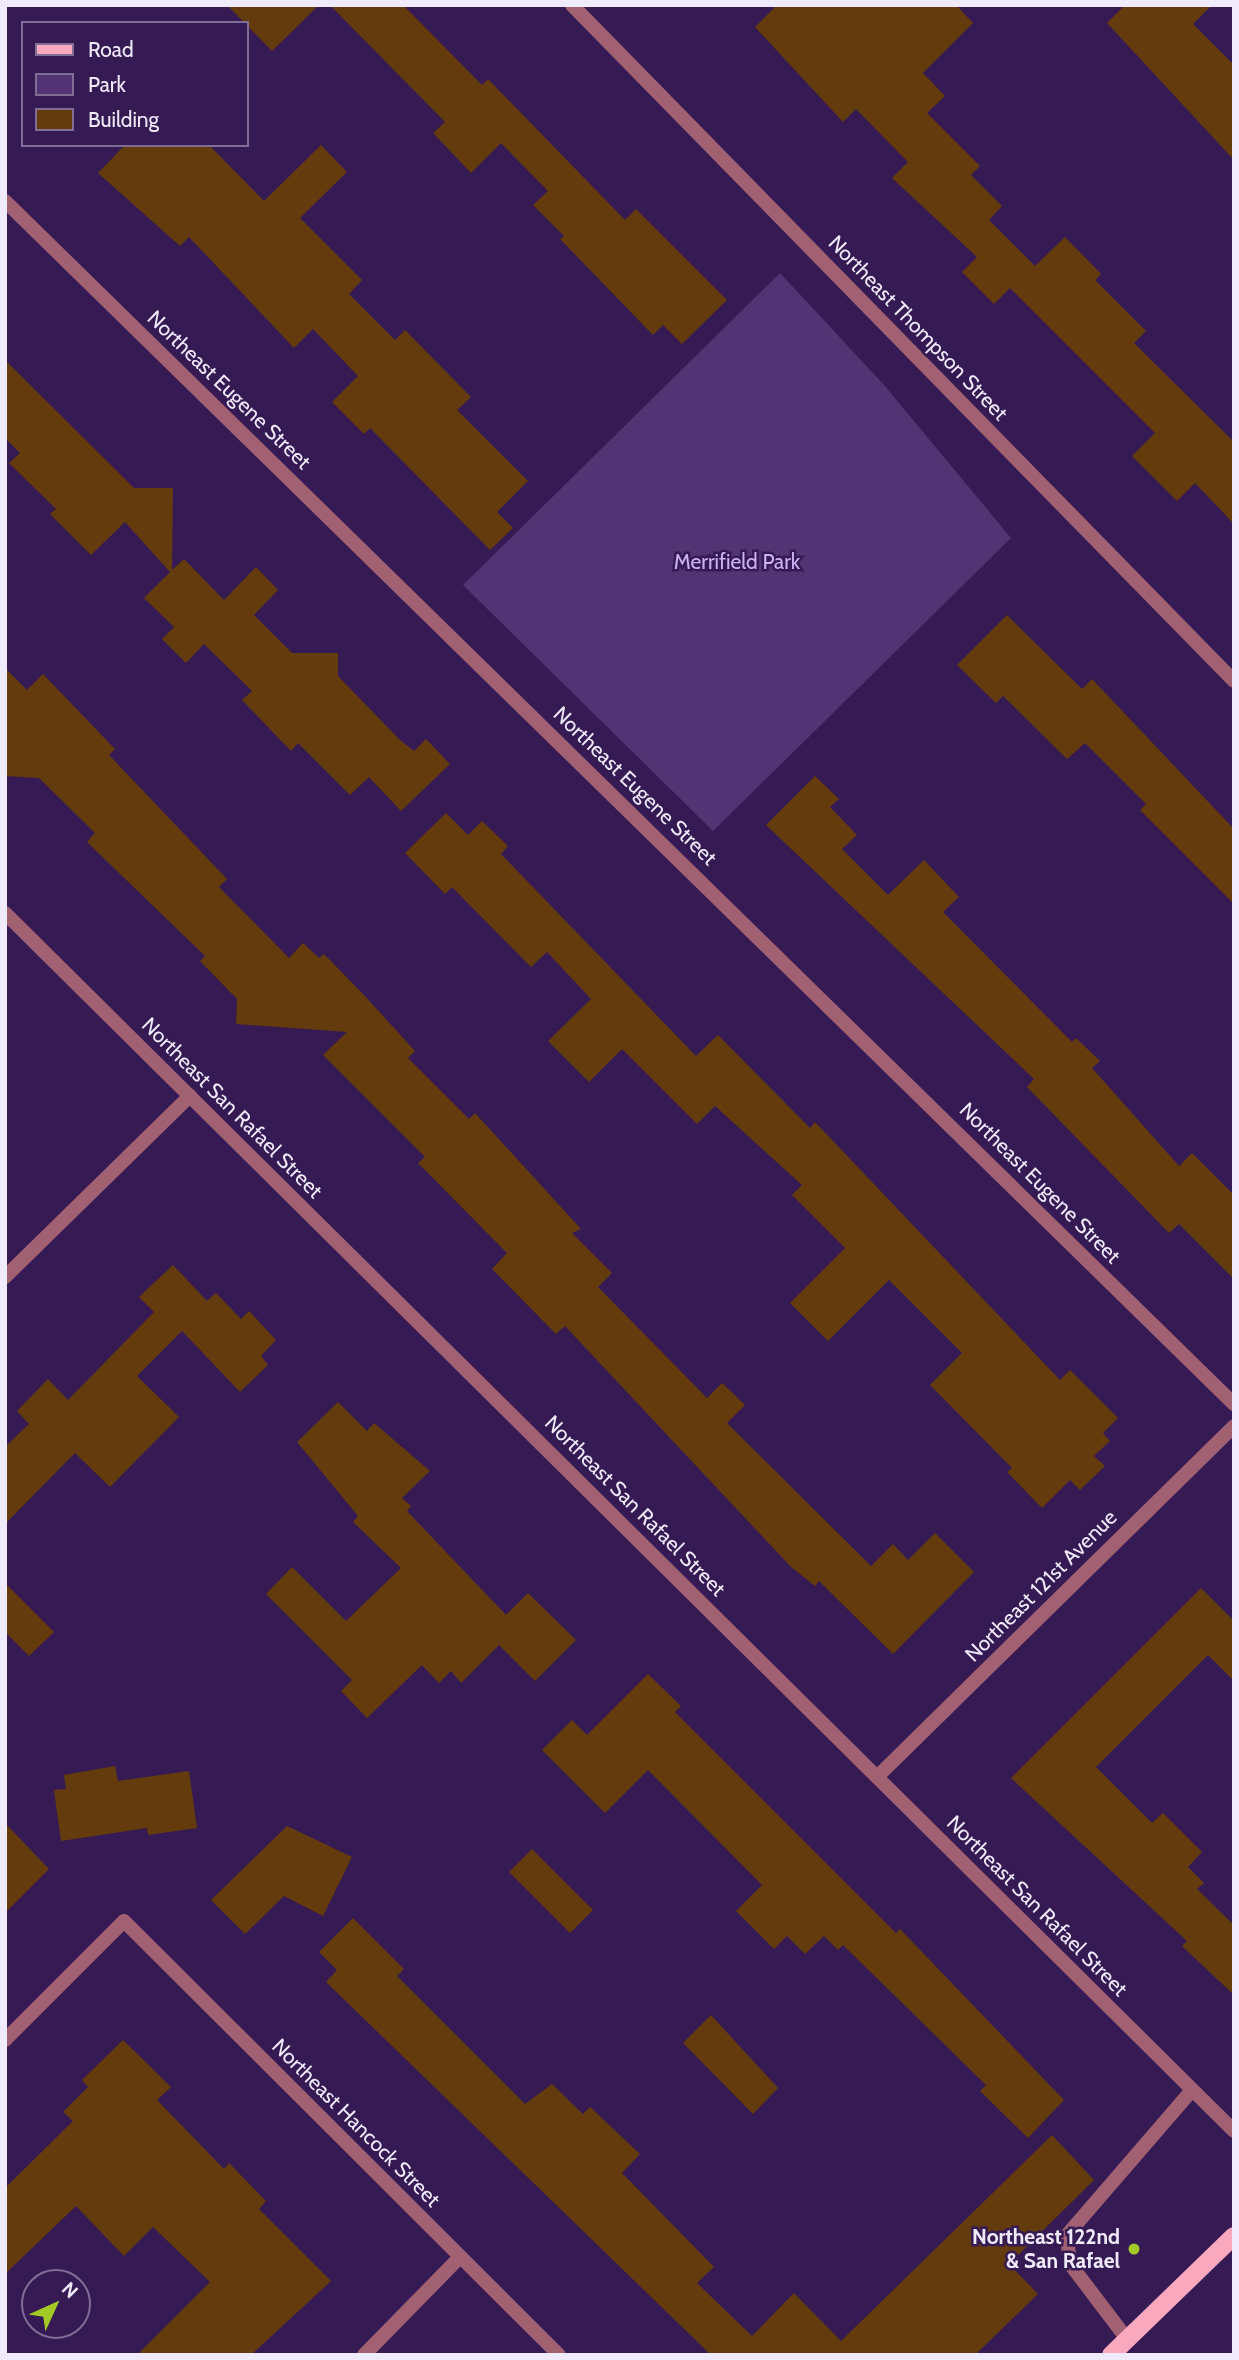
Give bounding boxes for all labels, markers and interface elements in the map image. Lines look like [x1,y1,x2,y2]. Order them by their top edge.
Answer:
legend [21,21,248,147]
text: Road [88,37,134,62]
text: Park [88,72,126,97]
text: Building [88,107,159,132]
street label: Northeast Thompson Street [823,230,1013,426]
street label: Northeast Eugene Street [142,306,316,474]
park label: Merrifield Park [674,549,800,575]
street label: Northeast Eugene Street [548,702,722,870]
street label: Northeast San Rafael Street [136,1012,328,1204]
street label: Northeast Eugene Street [954,1097,1126,1269]
street label: Northeast San Rafael Street [539,1410,731,1602]
street label: Northeast 121st Avenue [960,1505,1122,1667]
street label: Northeast San Rafael Street [941,1810,1133,2002]
street label: Northeast Hancock Street [267,2034,445,2212]
place label: Northeast 122nd & San Rafael [972,2224,1120,2274]
marker: Northeast 122nd & San Rafael [1126,2241,1142,2257]
north arrow [21,2269,91,2339]
text: N [57,2277,83,2303]

